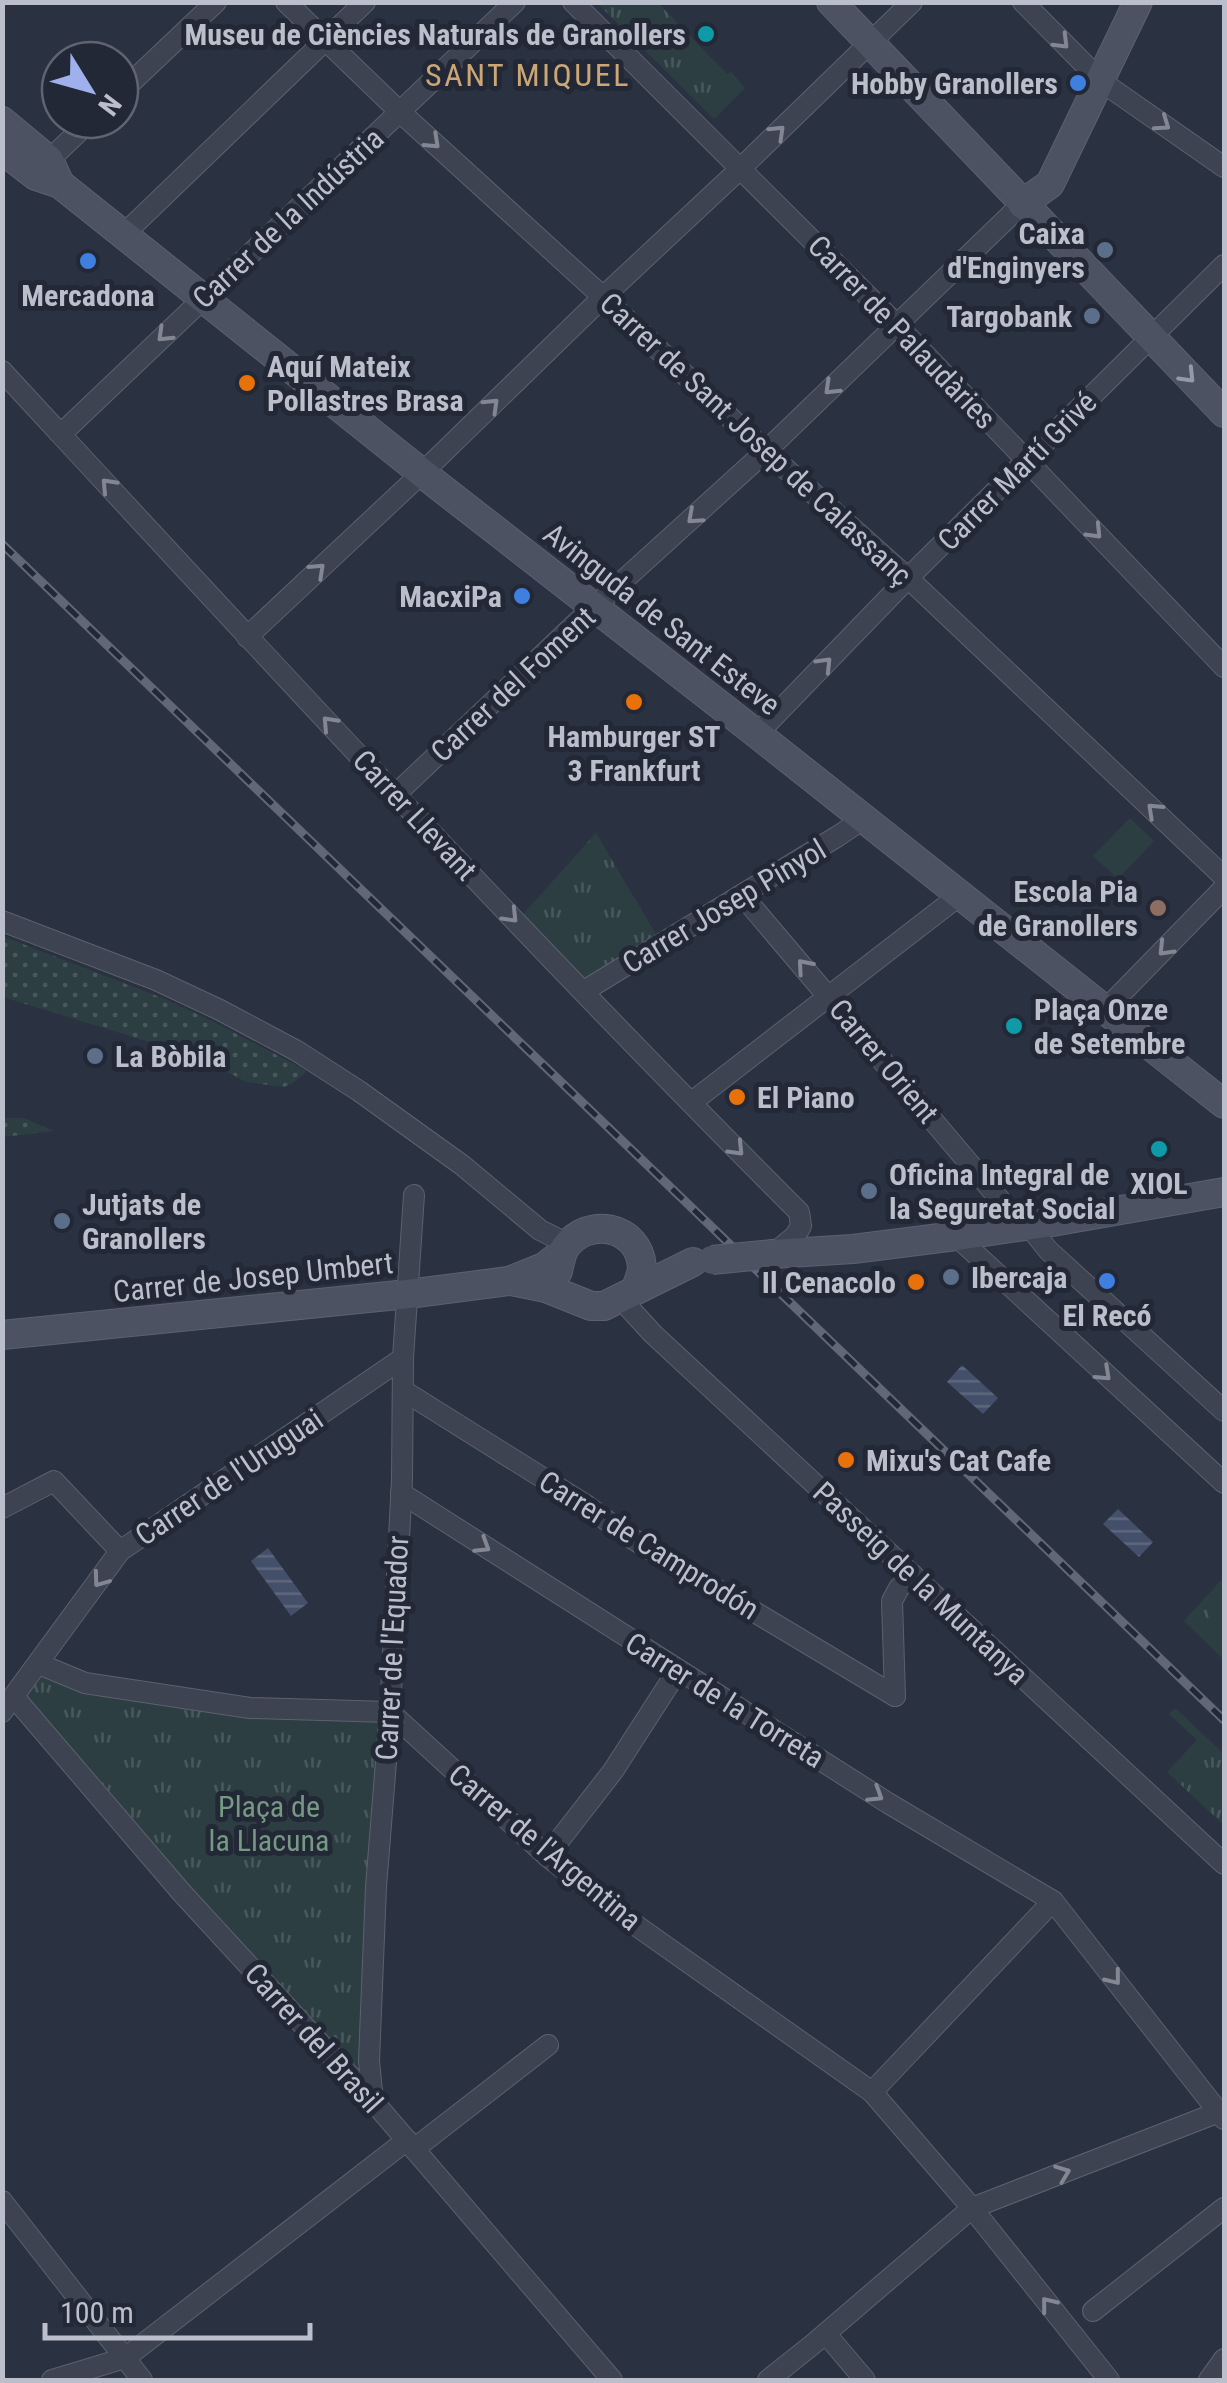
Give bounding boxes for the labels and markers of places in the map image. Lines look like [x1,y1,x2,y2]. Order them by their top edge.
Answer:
place label: Museu de Ciències Naturals de Granollers [184,17,686,52]
marker: Museu de Ciències Naturals de Granollers [695,23,717,45]
place label: Hobby Granollers [851,66,1058,101]
marker: Hobby Granollers [1067,72,1089,94]
place label: Caixa d'Enginyers [947,216,1085,285]
marker: Caixa d'Enginyers [1094,239,1116,261]
marker: Mercadona [77,250,99,272]
place label: Mercadona [21,278,155,313]
place label: Targobank [946,299,1073,334]
marker: Targobank [1081,305,1103,327]
place label: Aquí Mateix Pollastres Brasa [267,349,464,418]
marker: Aquí Mateix Pollastres Brasa [236,372,258,394]
place label: MacxiPa [399,579,502,614]
marker: MacxiPa [511,585,533,607]
marker: Hamburger ST 3 Frankfurt [623,691,645,713]
place label: Hamburger ST 3 Frankfurt [548,719,720,788]
place label: Escola Pia de Granollers [978,874,1138,943]
marker: Escola Pia de Granollers [1147,897,1169,919]
place label: Plaça Onze de Setembre [1034,992,1185,1061]
marker: Plaça Onze de Setembre [1003,1015,1025,1037]
place label: La Bòbila [115,1039,226,1074]
marker: La Bòbila [84,1045,106,1067]
place label: El Piano [757,1080,855,1115]
marker: El Piano [726,1086,748,1108]
marker: XIOL [1148,1138,1170,1160]
place label: Oficina Integral de la Seguretat Social [889,1157,1116,1226]
place label: XIOL [1130,1166,1188,1201]
marker: Oficina Integral de la Seguretat Social [858,1180,880,1202]
place label: Jutjats de Granollers [82,1187,206,1256]
marker: Jutjats de Granollers [51,1210,73,1232]
place label: Ibercaja [971,1260,1067,1295]
place label: Il Cenacolo [762,1265,896,1300]
marker: Ibercaja [940,1266,962,1288]
marker: El Recó [1096,1270,1118,1292]
marker: Il Cenacolo [905,1271,927,1293]
place label: El Recó [1063,1298,1151,1333]
place label: Mixu's Cat Cafe [866,1443,1051,1478]
marker: Mixu's Cat Cafe [835,1449,857,1471]

